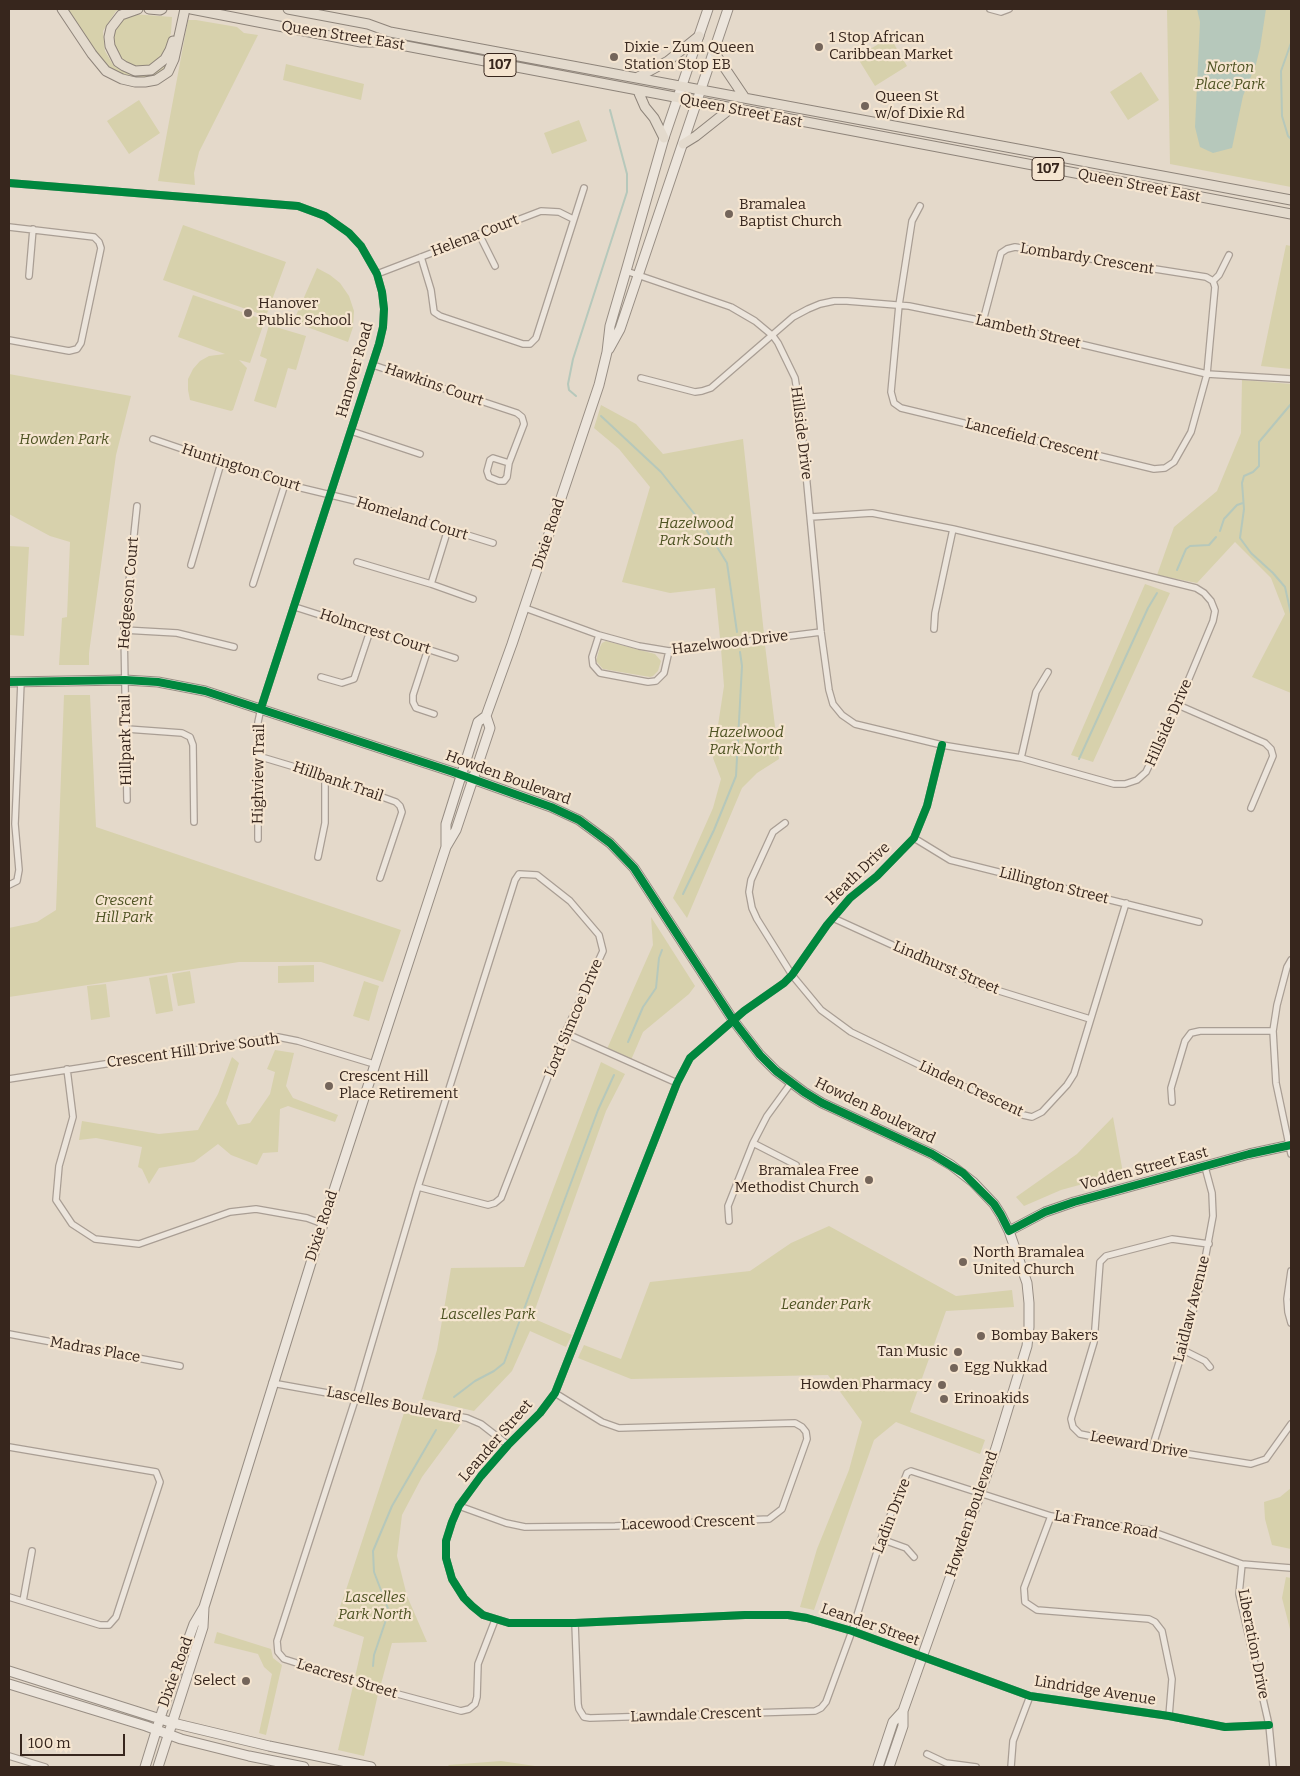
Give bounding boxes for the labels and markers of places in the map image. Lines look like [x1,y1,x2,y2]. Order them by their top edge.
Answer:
place label: 1 Stop African Caribbean Market [829,29,953,64]
place label: Dixie - Zum Queen Station Stop EB [624,39,754,74]
marker: 1 Stop African Caribbean Market [813,41,825,53]
marker: Dixie - Zum Queen Station Stop EB [608,51,620,63]
place label: Queen St w/of Dixie Rd [875,88,965,123]
marker: Queen St w/of Dixie Rd [859,100,871,112]
place label: Bramalea Baptist Church [739,196,842,231]
marker: Bramalea Baptist Church [723,208,735,220]
place label: Hanover Public School [258,295,351,330]
marker: Hanover Public School [242,307,254,319]
place label: Crescent Hill Place Retirement [339,1068,458,1103]
marker: Crescent Hill Place Retirement [323,1080,335,1092]
place label: Bramalea Free Methodist Church [735,1162,859,1197]
marker: Bramalea Free Methodist Church [863,1174,875,1186]
place label: North Bramalea United Church [973,1244,1084,1279]
marker: North Bramalea United Church [957,1256,969,1268]
place label: Bombay Bakers [991,1327,1098,1345]
marker: Bombay Bakers [975,1330,987,1342]
place label: Tan Music [877,1343,948,1361]
marker: Tan Music [952,1346,964,1358]
place label: Egg Nukkad [964,1359,1048,1377]
marker: Egg Nukkad [948,1362,960,1374]
place label: Howden Pharmacy [800,1376,932,1394]
marker: Howden Pharmacy [936,1379,948,1391]
place label: Erinoakids [954,1390,1029,1408]
marker: Erinoakids [938,1393,950,1405]
place label: Select [194,1672,236,1690]
marker: Select [240,1675,252,1687]

